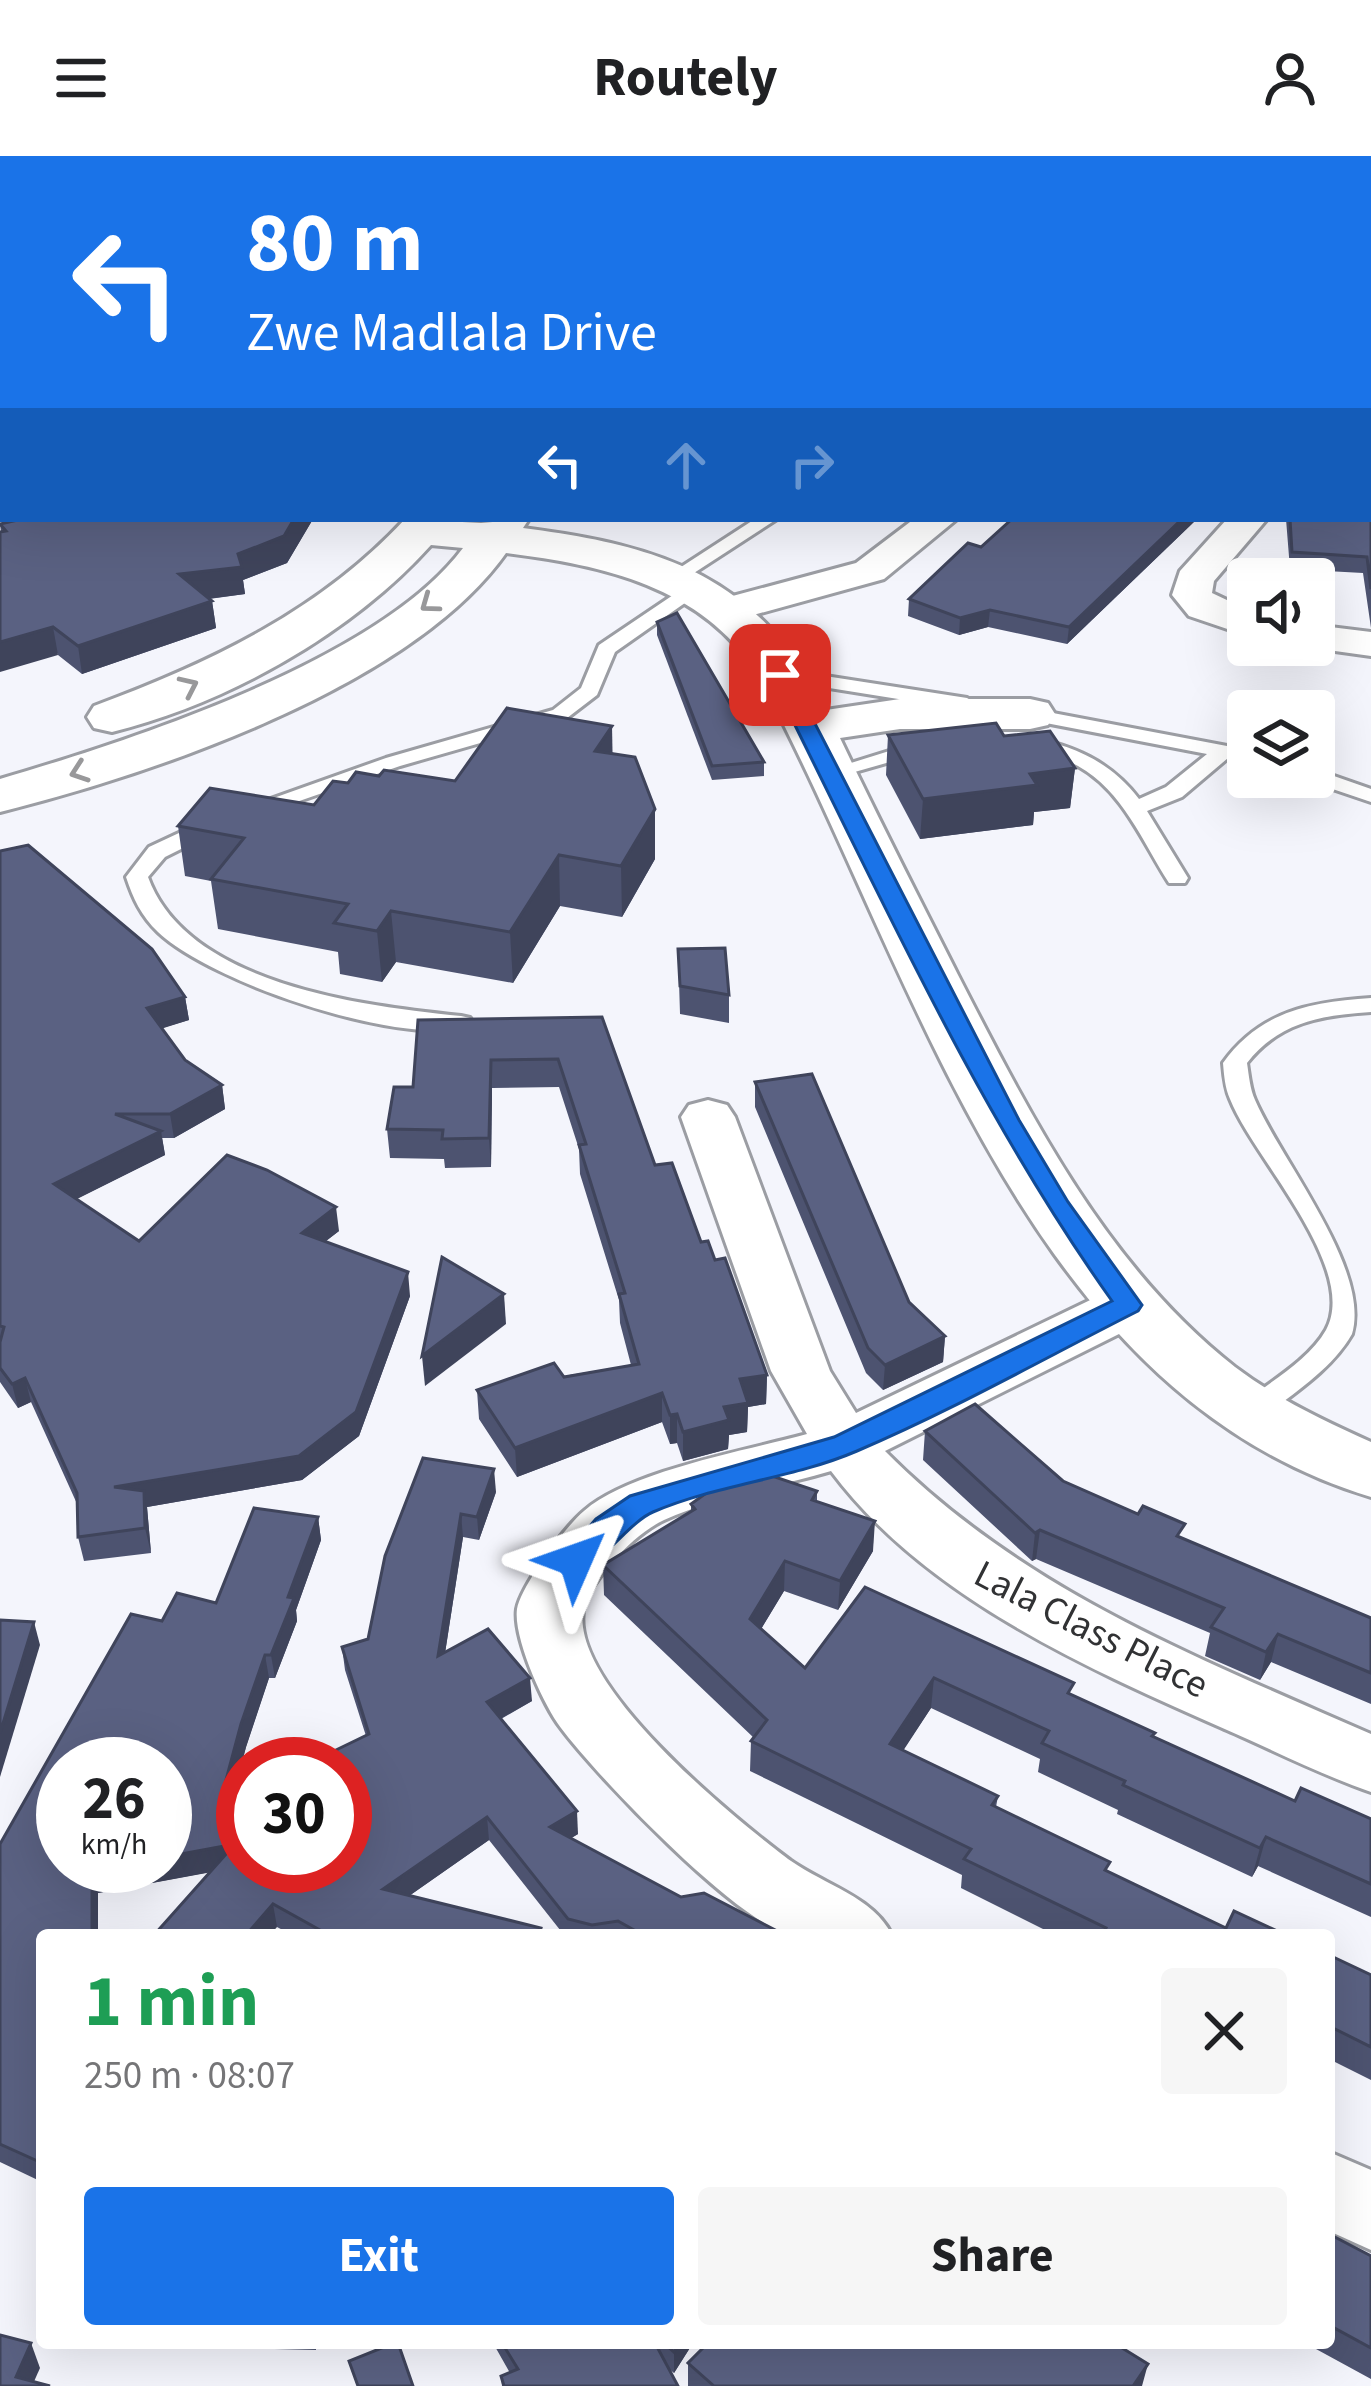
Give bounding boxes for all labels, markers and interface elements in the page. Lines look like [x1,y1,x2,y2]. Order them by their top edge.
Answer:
text: Routely [593,40,778,117]
icon: menu [48,45,114,111]
icon: person [1257,45,1323,111]
text: 80 m [246,184,424,304]
icon: left [48,204,204,360]
text: Zwe Madlala Drive [246,295,657,372]
icon: left [527,432,593,498]
icon: ahead [653,432,719,498]
icon: right [779,432,845,498]
map controls [1227,558,1335,798]
button: sound [1227,558,1335,666]
one-way arrow [421,590,442,612]
pin [729,624,831,726]
icon: arrive [747,642,813,708]
one-way arrow [177,676,198,700]
button: layers [1227,690,1335,798]
one-way arrow [70,758,91,782]
position arrow [513,1497,639,1623]
street label: Lala Class Place [964,1547,1218,1713]
speed limit sign: 30 [216,1737,372,1893]
text: 26 [82,1757,146,1842]
text: km/h [81,1823,147,1866]
text: 1 min [84,1951,259,2054]
button: close [1161,1968,1287,2094]
text: 250 m · 08:07 [84,2048,295,2104]
button: Exit [84,2187,674,2325]
button: Share [698,2187,1287,2325]

